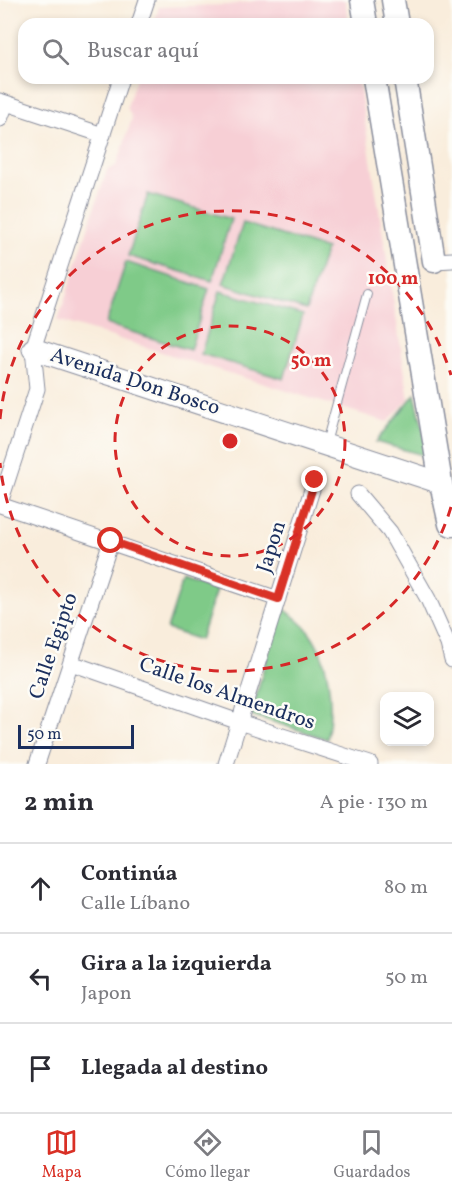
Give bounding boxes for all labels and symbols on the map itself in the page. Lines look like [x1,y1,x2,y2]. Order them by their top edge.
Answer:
text: 100 m [368,267,418,292]
street label: Avenida Don Bosco [46,341,224,423]
text: 50 m [291,349,331,374]
centre of rings [220,431,240,451]
route end [301,466,327,492]
street label: Japon [250,517,294,577]
route start [97,527,123,553]
street label: Calle Egipto [22,589,86,703]
street label: Calle los Almendros [135,650,319,738]
scale bar [18,722,134,750]

